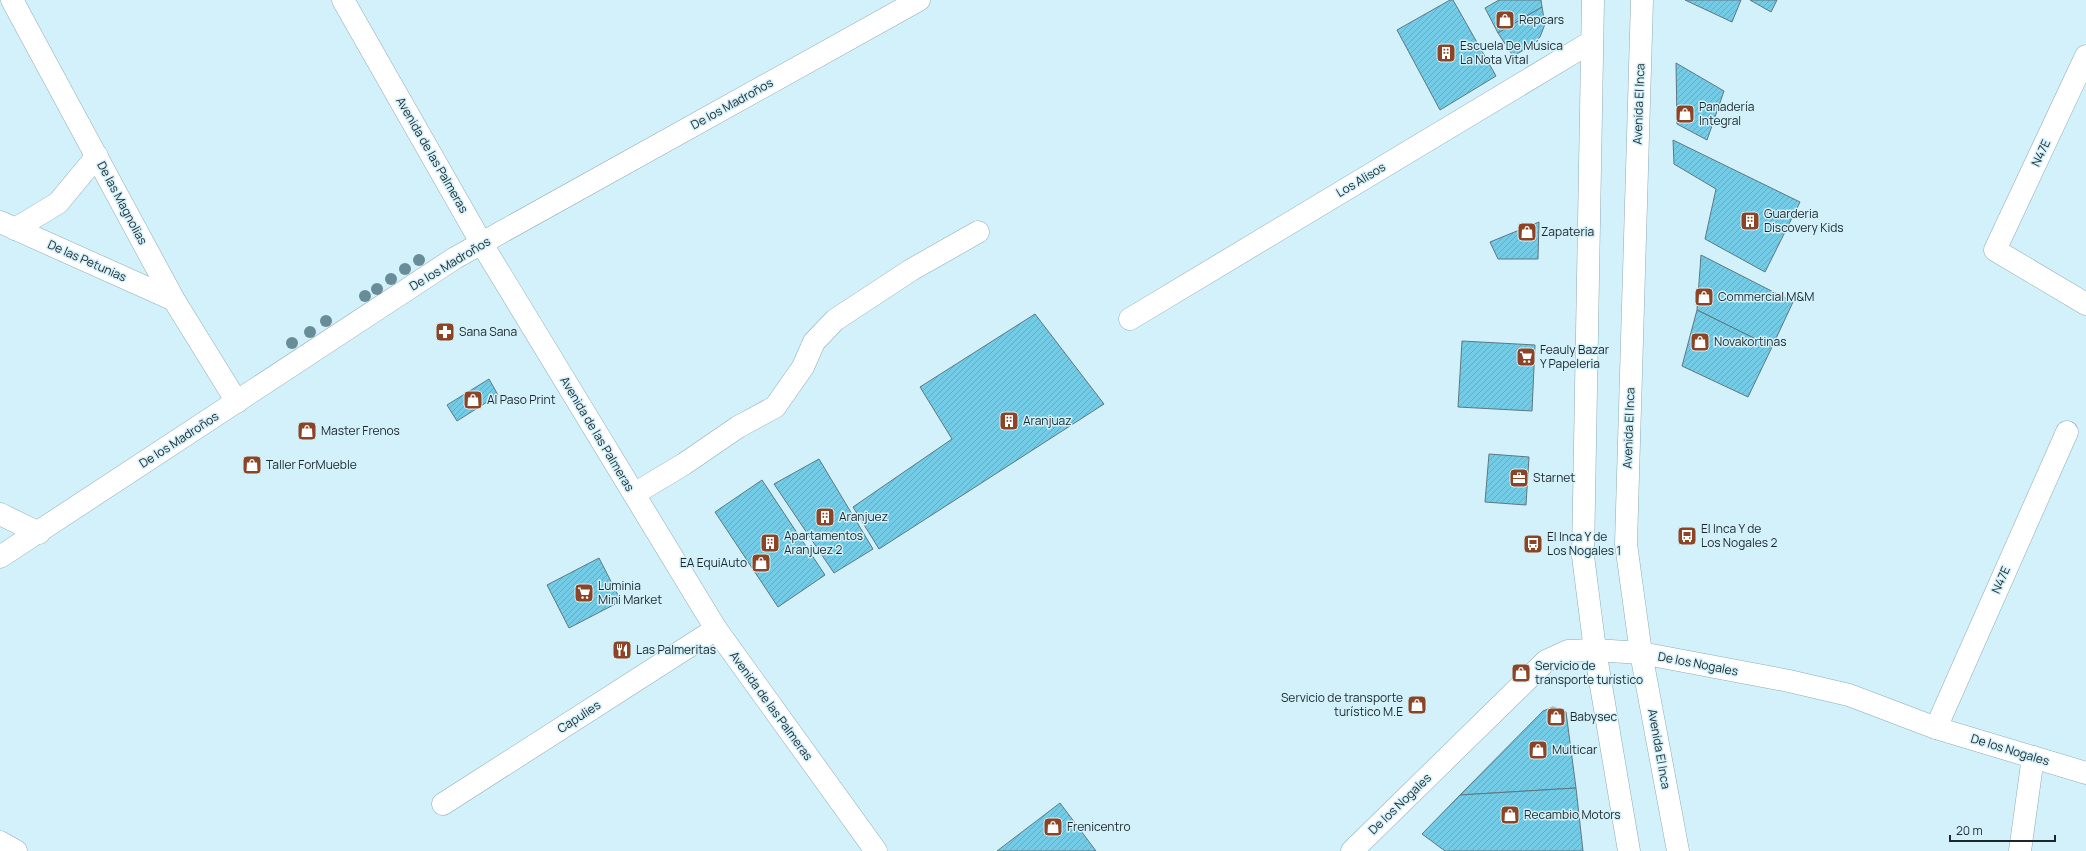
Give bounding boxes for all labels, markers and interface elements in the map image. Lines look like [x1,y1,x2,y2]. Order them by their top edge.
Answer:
shop icon: Repcars [1494,9,1516,31]
place label: Repcars [1519,11,1564,28]
place label: Escuela De Música La Nota Vital [1460,37,1563,68]
building icon: Escuela De Música La Nota Vital [1435,42,1457,64]
street label: Avenida El Inca [1629,63,1648,145]
street label: De los Madroños [688,74,776,133]
street label: Avenida de las Palmeras [392,94,473,216]
place label: Panadería Integral [1699,98,1754,129]
shop icon: Panadería Integral [1674,103,1696,125]
street label: N47E [2027,136,2054,169]
street label: De las Magnolias [93,158,152,247]
street label: Los Alisos [1333,158,1389,201]
place label: Guarderia Discovery Kids [1764,205,1844,236]
building icon: Guarderia Discovery Kids [1739,210,1761,232]
shop icon: Zapateria [1516,221,1538,243]
place label: Zapateria [1541,223,1594,240]
street label: De los Madroños [406,233,493,294]
street label: De las Petunias [45,236,129,286]
shop icon: Commercial M&M [1693,286,1715,308]
place label: Commercial M&M [1718,288,1814,305]
pharmacy icon: Sana Sana [434,321,456,343]
place label: Sana Sana [459,323,517,340]
shop icon: Novakortinas [1689,331,1711,353]
place label: Novakortinas [1714,333,1786,350]
place label: Feauly Bazar Y Papeleria [1540,341,1610,372]
supermarket icon: Feauly Bazar Y Papeleria [1515,346,1537,368]
street label: Avenida de las Palmeras [556,373,639,494]
street label: Avenida El Inca [1619,387,1638,469]
shop icon: Al Paso Print [462,389,484,411]
place label: Al Paso Print [487,391,556,408]
street label: De los Madroños [136,407,222,472]
building icon: Aranjuaz [998,410,1020,432]
place label: Aranjuaz [1023,412,1072,429]
shop icon: Master Frenos [296,420,318,442]
place label: Master Frenos [321,422,400,439]
shop icon: Taller ForMueble [241,454,263,476]
place label: Taller ForMueble [266,456,357,473]
office icon: Starnet [1508,467,1530,489]
place label: Starnet [1533,469,1575,486]
building icon: Aranjuez [814,506,836,528]
place label: Aranjuez [839,508,888,525]
place label: El Inca Y de Los Nogales 2 [1701,520,1777,551]
bus stop icon: El Inca Y de Los Nogales 2 [1676,525,1698,547]
place label: Apartamentos Aranjuez 2 [784,527,863,558]
place label: El Inca Y de Los Nogales 1 [1547,528,1621,559]
building icon: Apartamentos Aranjuez 2 [759,532,781,554]
bus stop icon: El Inca Y de Los Nogales 1 [1522,533,1544,555]
shop icon: EA EquiAuto [750,552,772,574]
place label: EA EquiAuto [680,554,747,571]
street label: N47E [1987,563,2014,596]
place label: Luminia Mini Market [598,577,662,608]
supermarket icon: Luminia Mini Market [573,582,595,604]
restaurant icon: Las Palmeritas [611,639,633,661]
place label: Las Palmeritas [636,641,716,658]
street label: De los Nogales [1657,647,1740,680]
street label: Avenida de las Palmeras [726,648,817,764]
place label: Servicio de transporte turístico [1535,657,1643,688]
shop icon: Servicio de transporte turístico [1510,662,1532,684]
place label: Servicio de transporte turístico M.E [1281,689,1403,720]
shop icon: Servicio de transporte turístico M.E [1406,694,1428,716]
street label: Capulies [554,696,604,737]
shop icon: Babysec [1545,706,1567,728]
street label: Avenida El Inca [1644,707,1675,790]
place label: Babysec [1570,708,1617,725]
street label: De los Nogales [1969,730,2051,770]
shop icon: Multicar [1527,739,1549,761]
place label: Multicar [1552,741,1598,758]
street label: De los Nogales [1365,769,1435,838]
shop icon: Recambio Motors [1499,804,1521,826]
place label: Recambio Motors [1524,806,1621,823]
shop icon: Frenicentro [1042,816,1064,838]
scale bar [1950,817,2055,843]
place label: Frenicentro [1067,818,1131,835]
text: 20 m [1956,822,1983,839]

